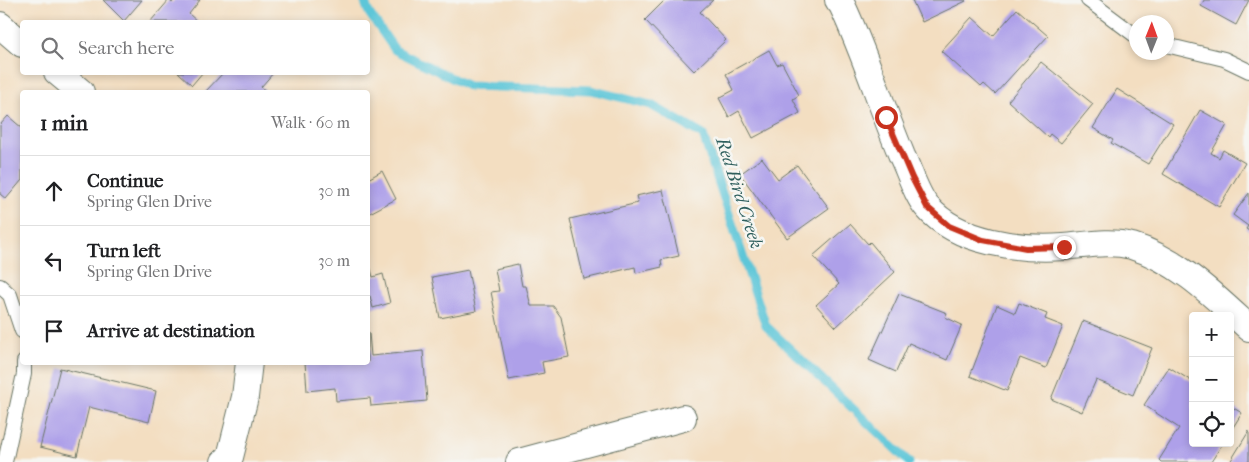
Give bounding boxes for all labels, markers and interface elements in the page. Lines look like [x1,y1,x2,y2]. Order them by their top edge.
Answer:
north arrow [1129,15,1174,60]
search box [20,20,370,75]
icon: search [38,34,66,62]
text: Search here [78,37,174,59]
route start [875,106,898,129]
text: 1 min [40,111,88,135]
text: Walk · 60 m [271,113,350,132]
water label: Red Bird Creek [711,134,767,251]
text: Continue [87,170,163,192]
icon: ahead [40,177,68,205]
text: 30 m [318,181,350,200]
text: Spring Glen Drive [87,192,212,211]
route end [1053,236,1076,259]
text: Turn left [87,240,161,262]
icon: left [40,247,68,275]
text: 30 m [318,251,350,270]
text: Spring Glen Drive [87,262,212,281]
map controls [1189,312,1234,447]
button: + [1189,312,1234,357]
icon: arrive [40,317,68,345]
text: Arrive at destination [87,320,255,342]
button: − [1189,357,1234,402]
button: locate [1189,402,1234,447]

